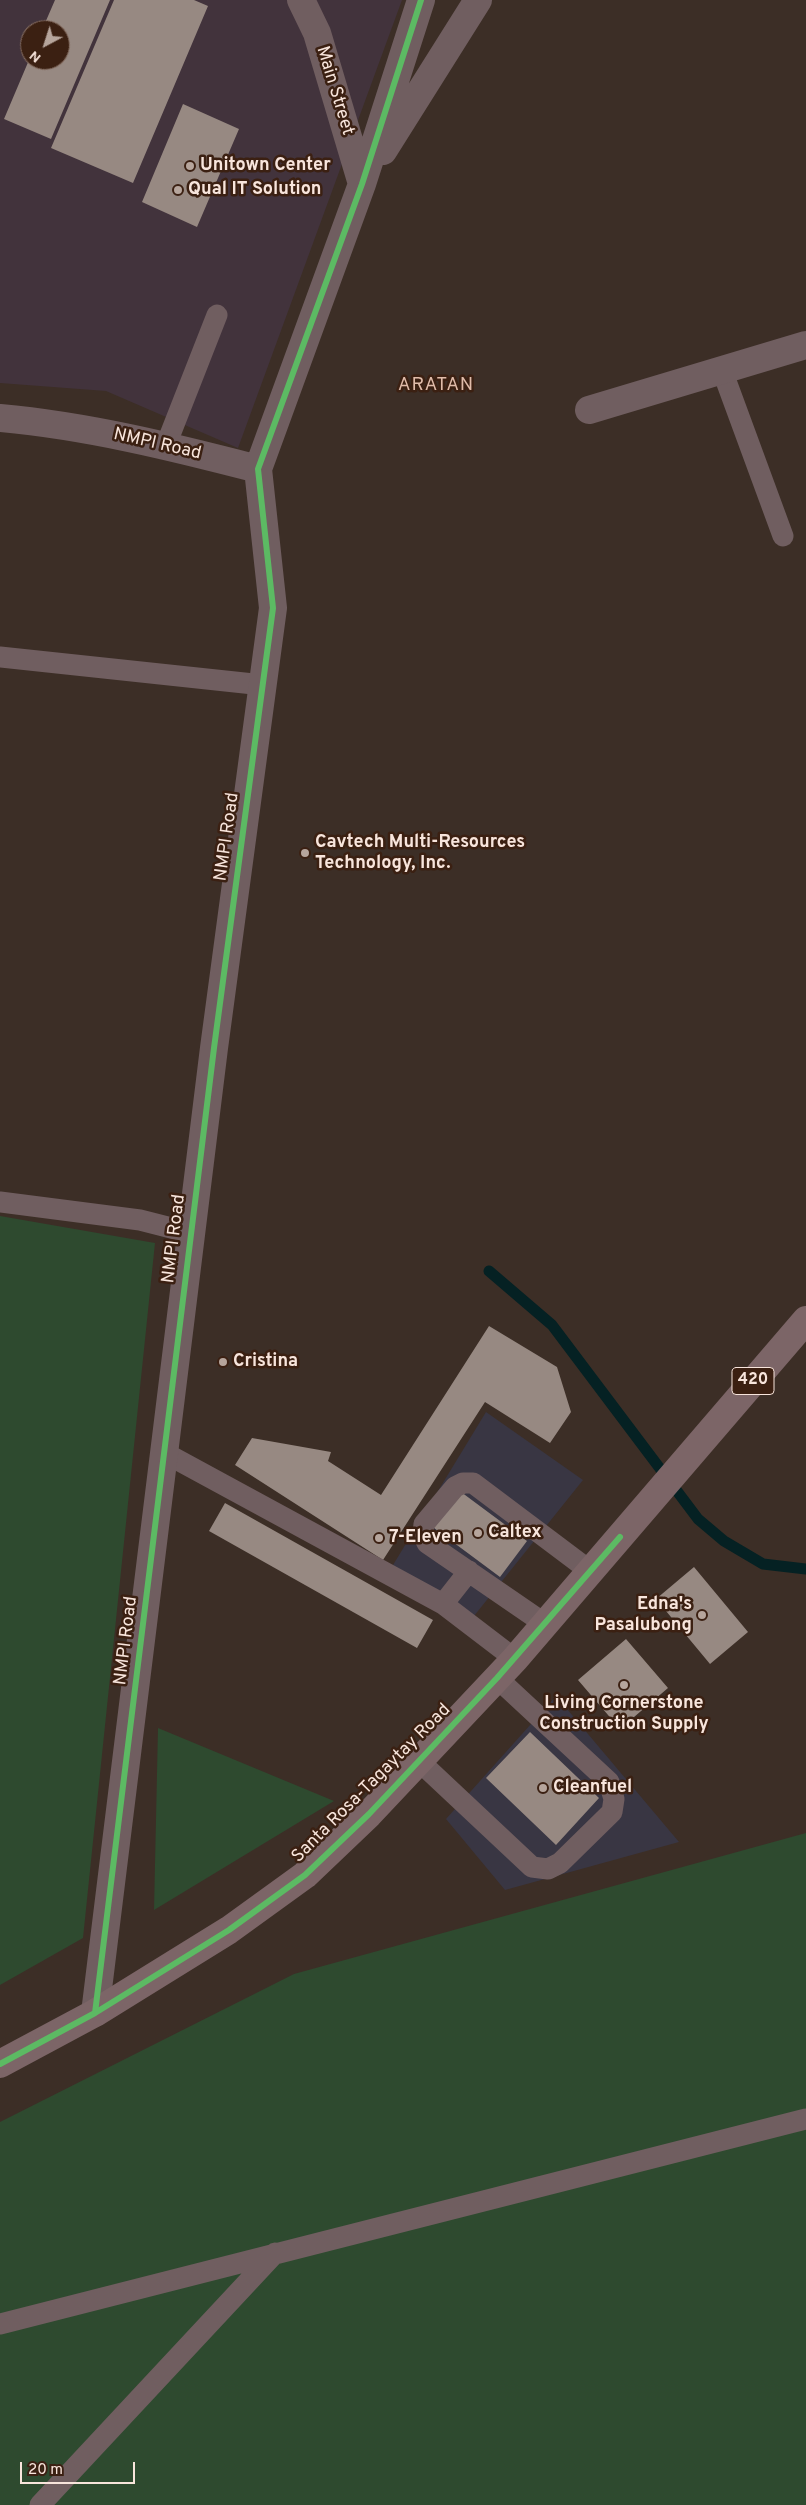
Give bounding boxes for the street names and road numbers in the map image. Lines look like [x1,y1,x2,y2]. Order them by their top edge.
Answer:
street label: Main Street [310,44,358,138]
street label: NMPI Road [111,424,203,466]
street label: NMPI Road [211,791,245,883]
street label: NMPI Road [159,1193,191,1285]
road number: 420 [732,1368,774,1394]
street label: NMPI Road [111,1595,143,1687]
street label: Santa Rosa-Tagaytay Road [288,1700,456,1868]

